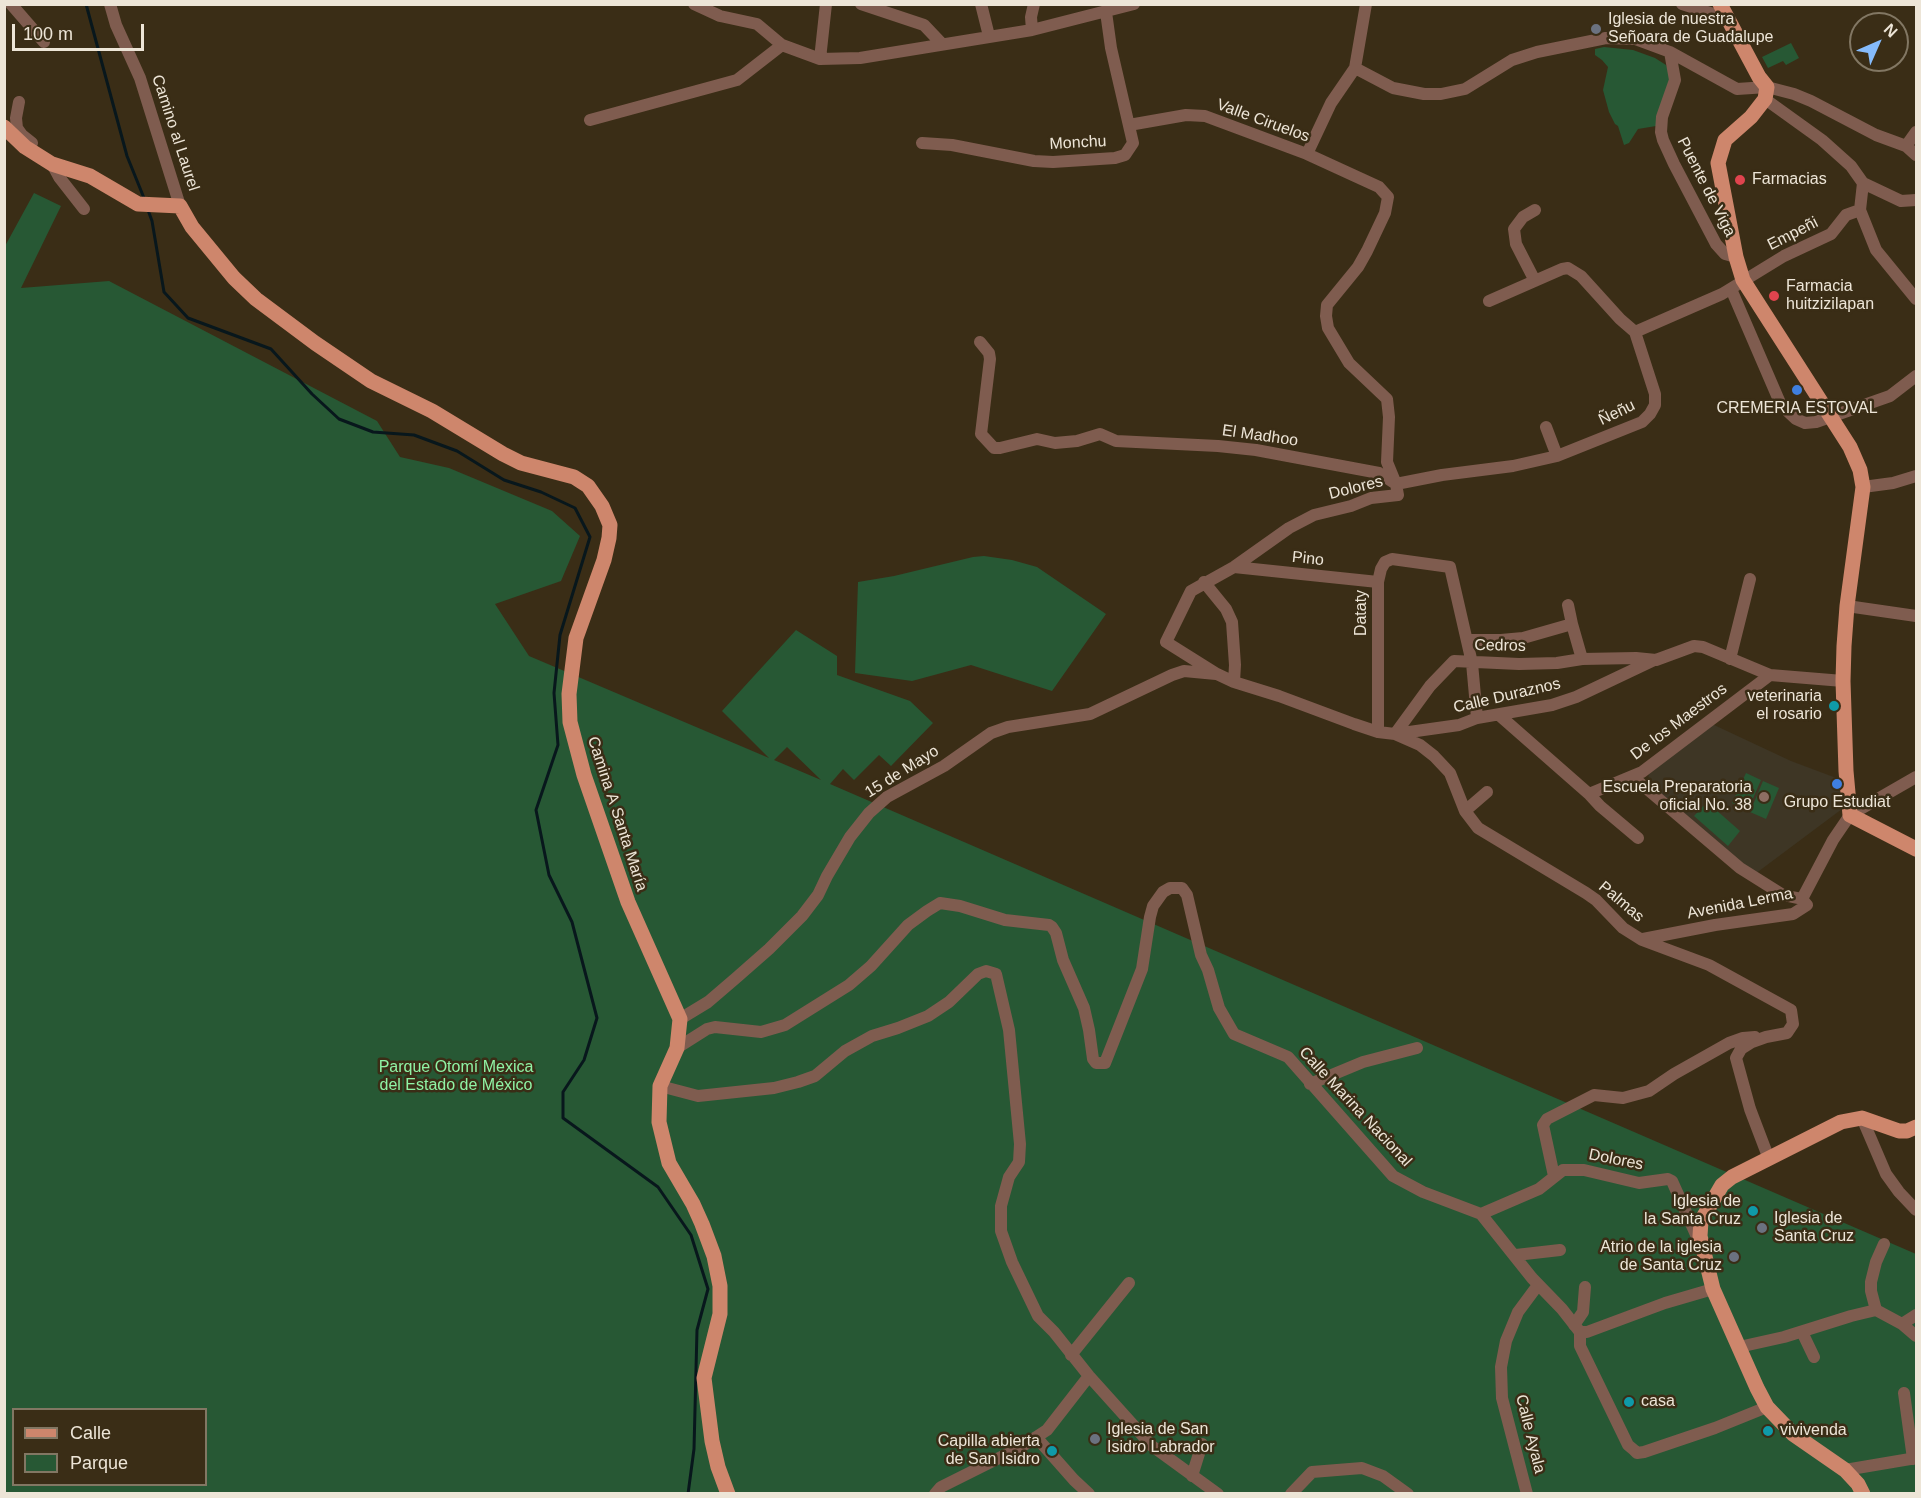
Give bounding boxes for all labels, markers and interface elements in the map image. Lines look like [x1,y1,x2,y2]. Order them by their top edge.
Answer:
place label: Iglesia de nuestra Señoara de Guadalupe [1608,10,1773,48]
scale bar [15,12,147,50]
north arrow [1849,12,1909,72]
text: N [1881,20,1901,40]
marker: Iglesia de nuestra Señoara de Guadalupe [1589,22,1603,36]
text: 100 m [23,24,73,44]
street label: Camino al Laurel [147,73,203,193]
street label: Valle Ciruelos [1214,95,1312,147]
street label: Monchu [1049,132,1107,154]
street label: Puente de Viga [1673,134,1739,240]
place label: Farmacias [1752,170,1827,190]
marker: Farmacias [1733,173,1747,187]
street label: Empeñi [1764,213,1822,255]
place label: Farmacia huitzizilapan [1786,277,1874,315]
marker: Farmacia huitzizilapan [1767,289,1781,303]
marker: CREMERIA ESTOVAL [1790,383,1804,397]
street label: Ñeñu [1596,396,1638,430]
place label: CREMERIA ESTOVAL [1716,399,1878,419]
street label: El Madhoo [1221,421,1299,451]
street label: Dolores [1327,472,1385,504]
street label: Pino [1291,548,1325,570]
street label: Dataty [1352,590,1372,636]
street label: Cedros [1474,636,1526,656]
street label: Calle Duraznos [1452,674,1562,718]
street label: De los Maestros [1627,680,1731,764]
place label: veterinaria el rosario [1747,687,1822,725]
marker: veterinaria el rosario [1827,699,1841,713]
street label: Camina A Santa María [583,734,651,894]
street label: 15 de Mayo [861,742,943,802]
marker: Grupo Estudiat [1830,777,1844,791]
place label: Escuela Preparatoria oficial No. 38 [1603,778,1752,816]
marker: Escuela Preparatoria oficial No. 38 [1757,790,1771,804]
place label: Grupo Estudiat [1784,793,1890,813]
street label: Palmas [1594,877,1648,927]
street label: Avenida Lerma [1685,884,1795,924]
street label: Calle Marina Nacional [1295,1043,1415,1171]
park label: Parque Otomí Mexica del Estado de México [379,1058,533,1096]
street label: Dolores [1587,1145,1645,1175]
place label: Iglesia de la Santa Cruz [1644,1192,1741,1230]
marker: Iglesia de la Santa Cruz [1746,1204,1760,1218]
place label: Iglesia de Santa Cruz [1774,1209,1854,1247]
marker: Iglesia de Santa Cruz [1755,1221,1769,1235]
place label: Atrio de la iglesia de Santa Cruz [1600,1238,1722,1276]
marker: Atrio de la iglesia de Santa Cruz [1727,1250,1741,1264]
place label: casa [1641,1392,1675,1412]
street label: Calle Ayala [1511,1393,1549,1475]
marker: casa [1622,1395,1636,1409]
legend [12,1408,207,1486]
place label: Iglesia de San Isidro Labrador [1107,1420,1215,1458]
place label: vivivenda [1780,1421,1847,1441]
text: Calle [70,1423,111,1443]
marker: vivivenda [1761,1424,1775,1438]
place label: Capilla abierta de San Isidro [938,1432,1040,1470]
marker: Iglesia de San Isidro Labrador [1088,1432,1102,1446]
marker: Capilla abierta de San Isidro [1045,1444,1059,1458]
text: Parque [70,1453,128,1473]

